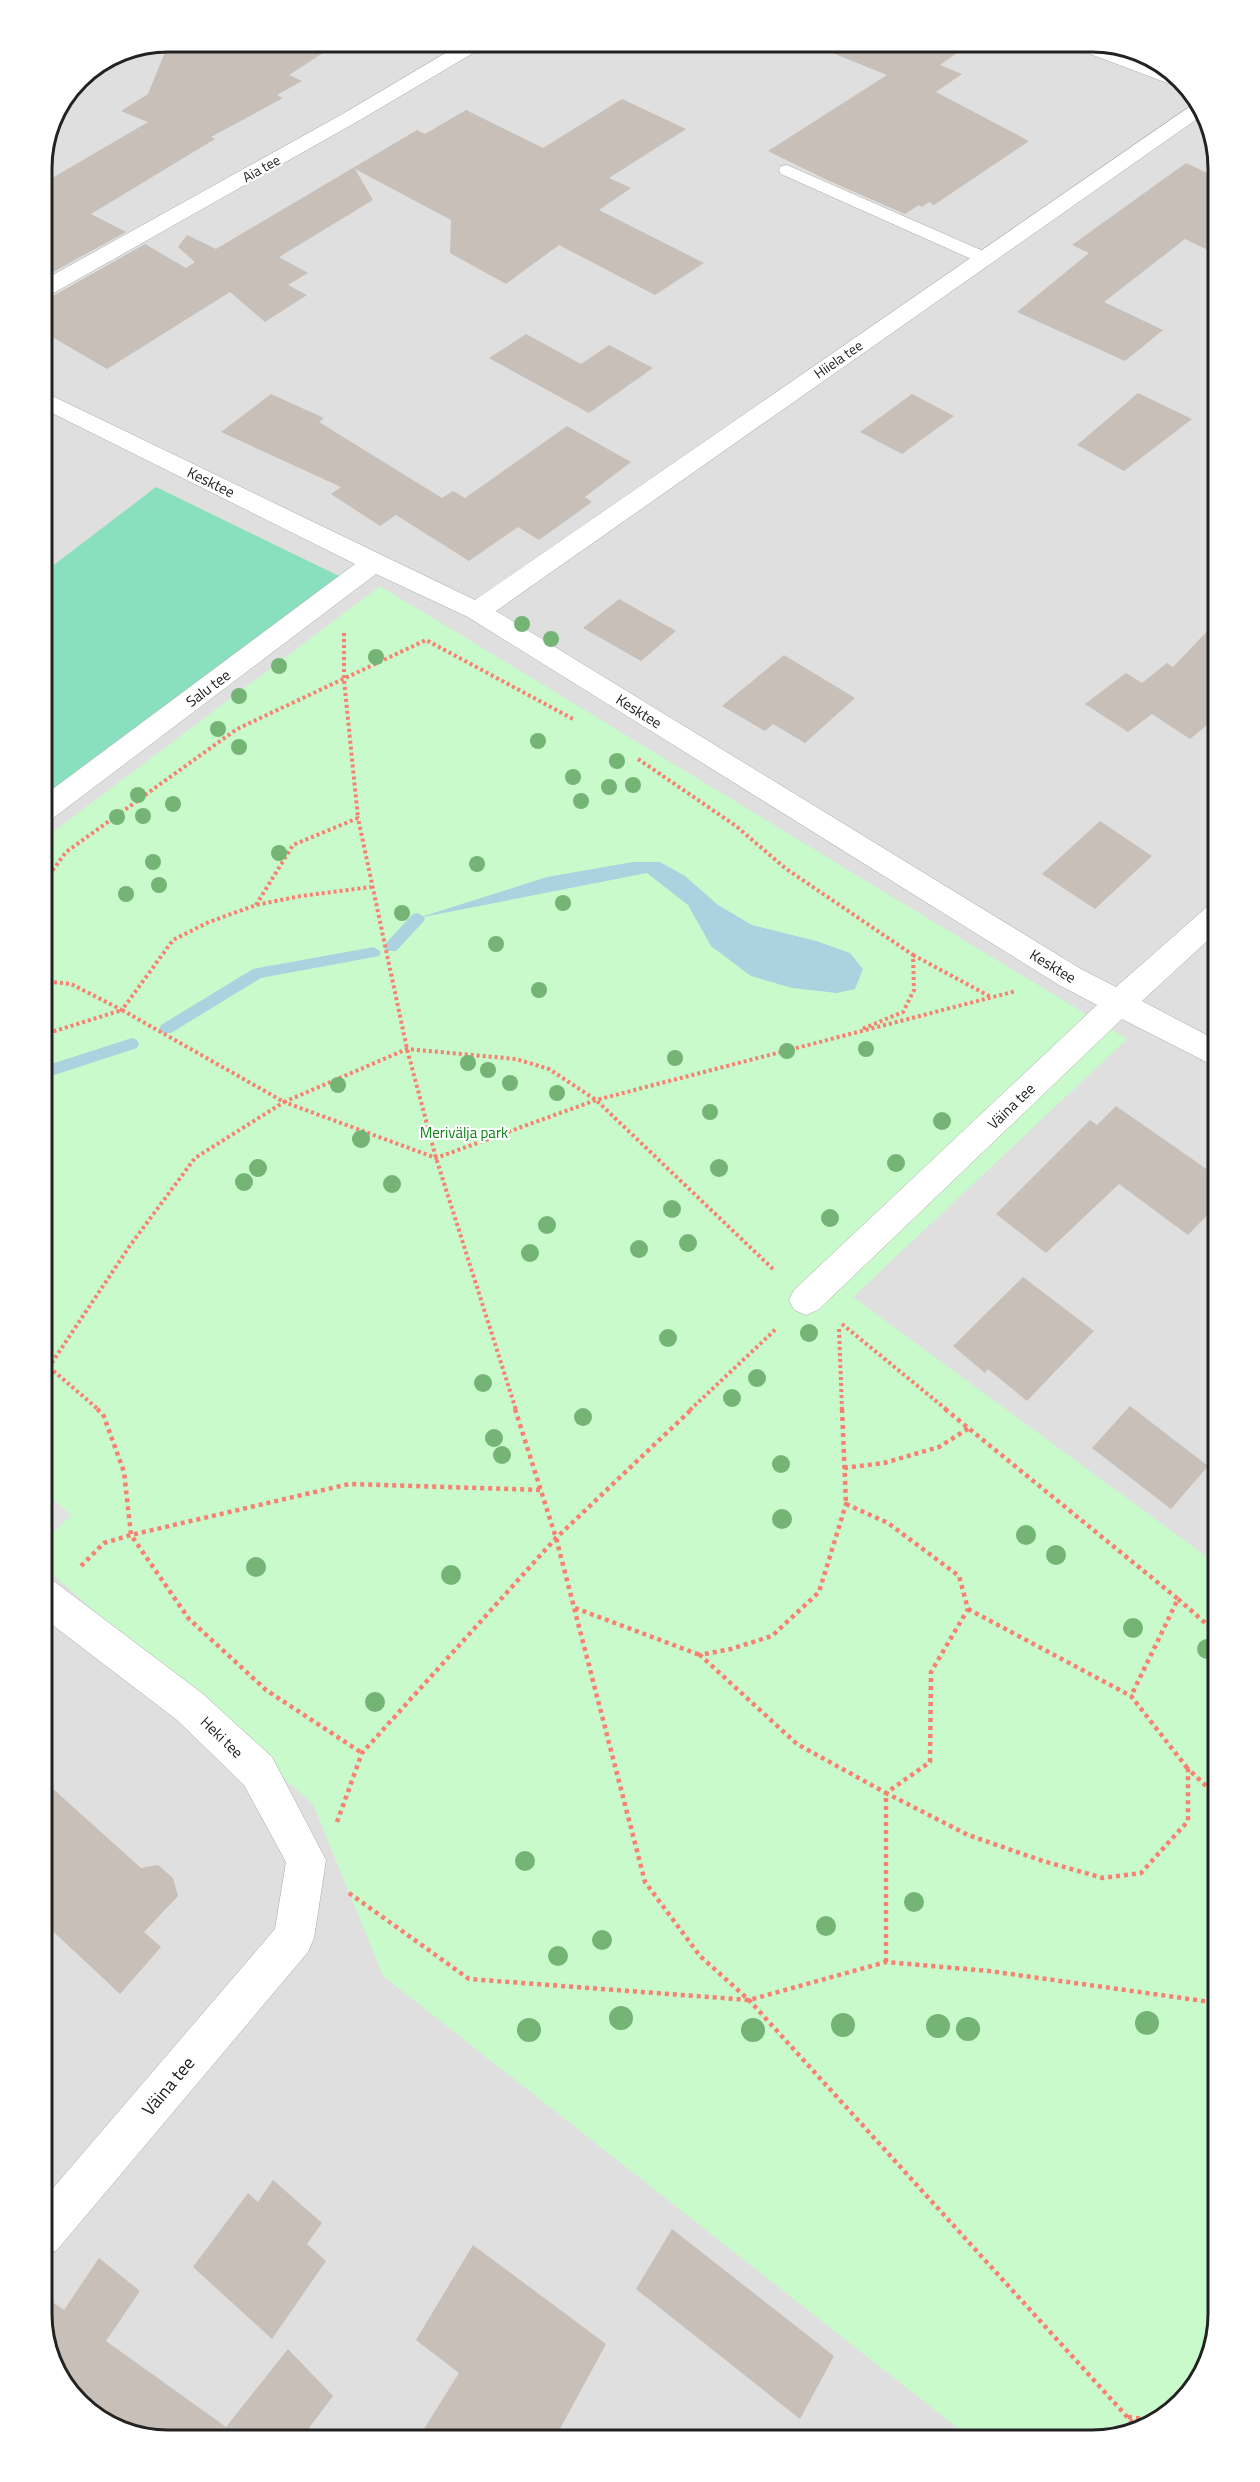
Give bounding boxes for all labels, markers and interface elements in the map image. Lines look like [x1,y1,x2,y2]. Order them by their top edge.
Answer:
street label: Aia tee [238,149,284,187]
street label: Hiiela tee [809,335,867,383]
street label: Kesktee [183,461,239,503]
street label: Salu tee [181,664,235,712]
street label: Kesktee [612,688,666,734]
street label: Kesktee [1025,943,1081,989]
street label: Väina tee [982,1077,1040,1135]
park label: Merivälja park [420,1121,508,1144]
street label: Heki tee [195,1711,249,1763]
street label: Väina tee [135,2050,201,2122]

